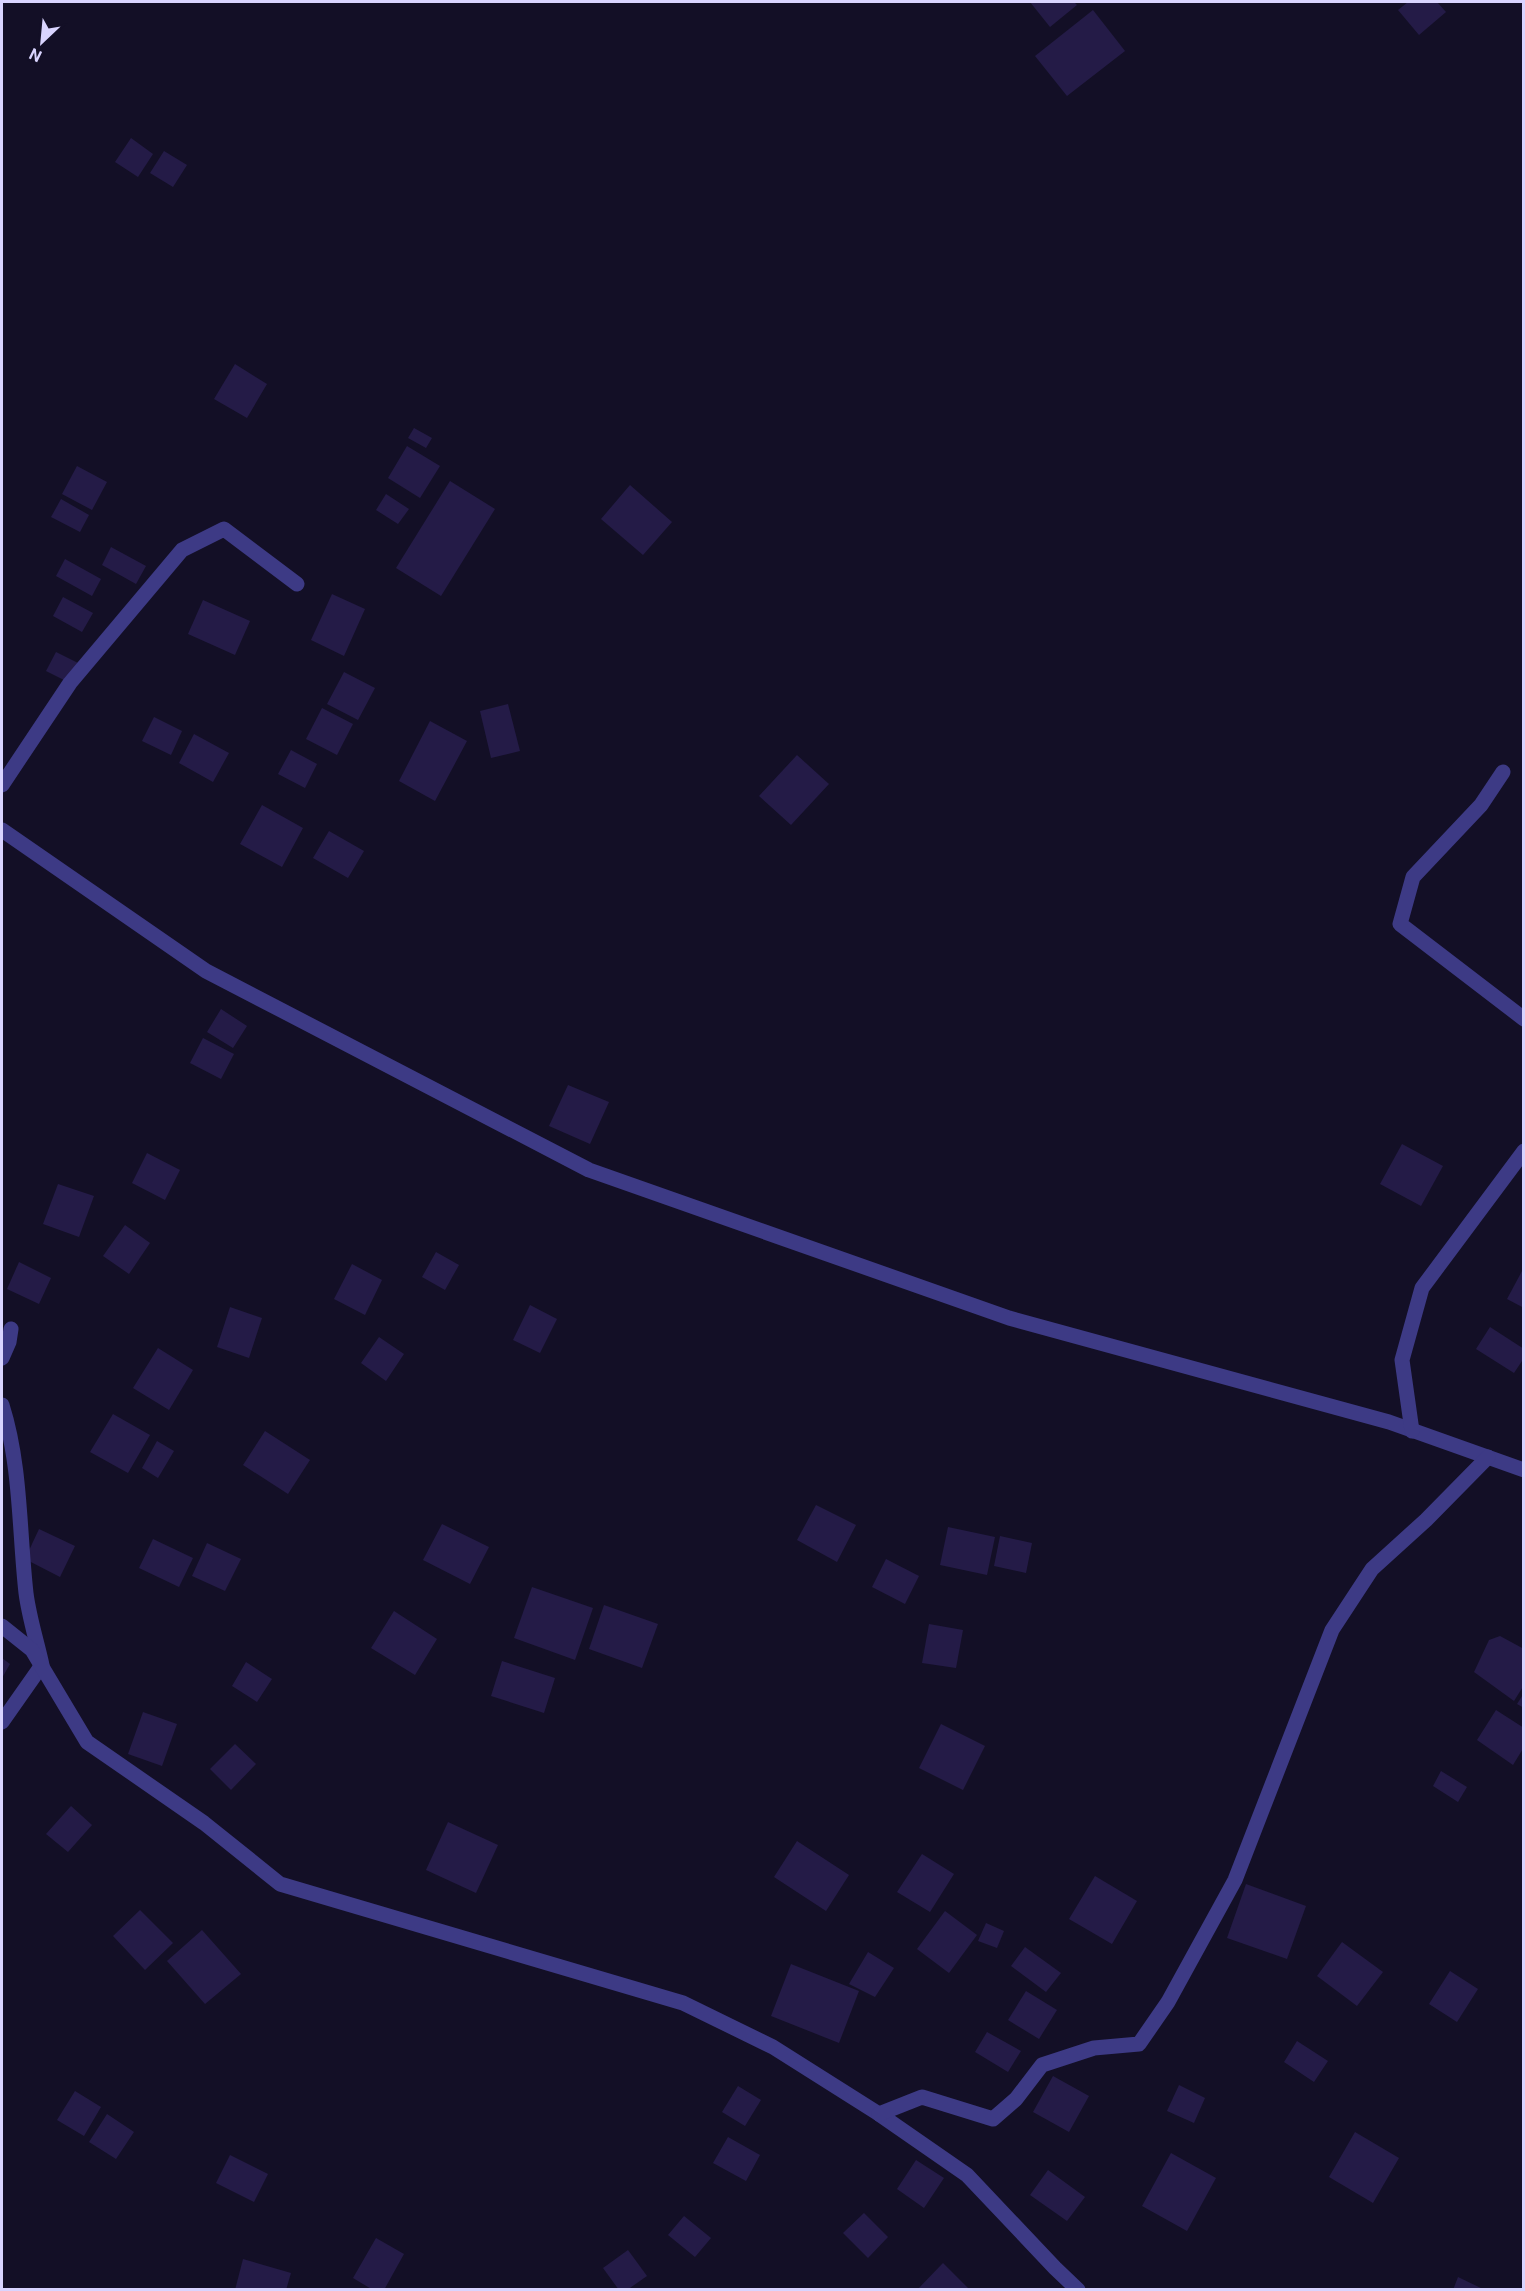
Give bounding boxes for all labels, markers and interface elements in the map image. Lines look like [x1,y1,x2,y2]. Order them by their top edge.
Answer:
north arrow [12,12,72,72]
text: N [26,44,45,66]

